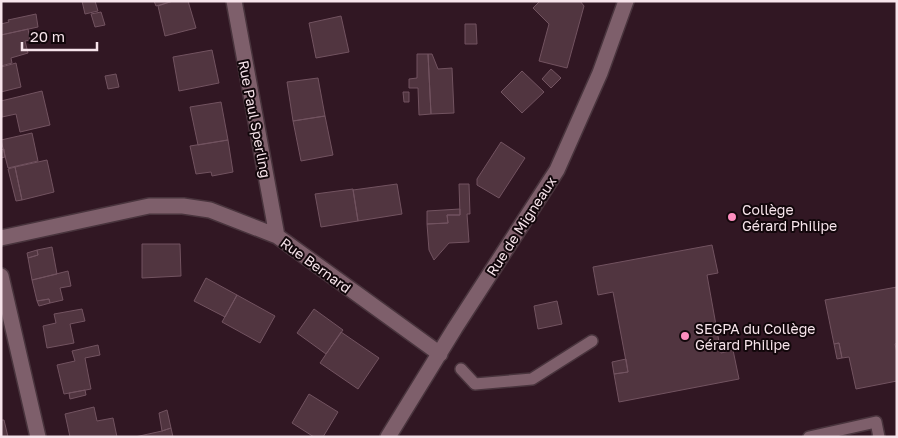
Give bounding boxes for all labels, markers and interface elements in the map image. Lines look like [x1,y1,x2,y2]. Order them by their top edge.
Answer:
scale bar [22,20,98,52]
text: 20 m [30,27,65,45]
street label: Rue Paul Sperling [235,59,275,179]
street label: Rue de Migneaux [483,173,560,279]
place label: Collège Gérard Philipe [742,201,837,234]
marker: Collège Gérard Philipe [726,211,738,223]
street label: Rue Bernard [278,234,354,296]
place label: SEGPA du Collège Gérard Philipe [695,320,815,353]
marker: SEGPA du Collège Gérard Philipe [679,330,691,342]

